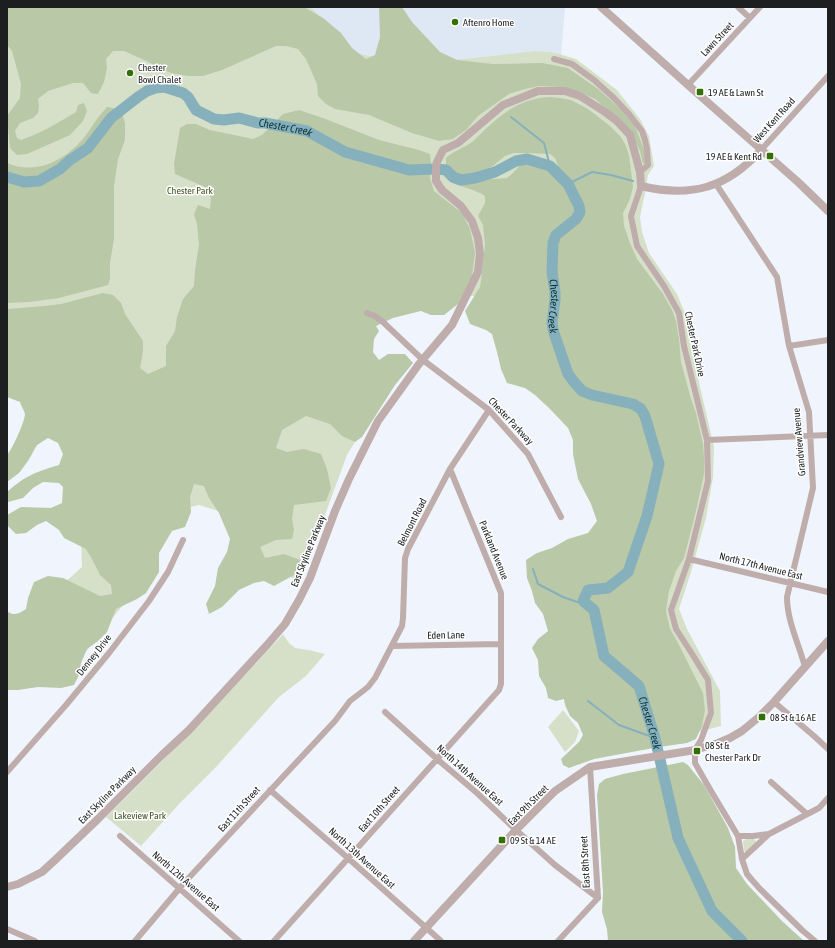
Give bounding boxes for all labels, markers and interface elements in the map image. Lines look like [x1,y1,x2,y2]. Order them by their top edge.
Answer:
marker: Aftenro Home [450,17,460,27]
place label: Aftenro Home [463,17,515,28]
street label: Lawn Street [698,20,736,58]
place label: Chester Bowl Chalet [138,62,181,85]
marker: Chester Bowl Chalet [125,68,135,78]
marker: 19 AE & Lawn St [695,87,705,97]
place label: 19 AE & Lawn St [708,87,764,98]
street label: West Kent Road [751,95,797,145]
water label: Chester Creek [259,117,315,139]
place label: 19 AE & Kent Rd [706,151,762,162]
marker: 19 AE & Kent Rd [765,151,775,161]
park label: Chester Park [167,185,213,196]
water label: Chester Creek [546,278,561,334]
street label: Chester Park Drive [683,310,707,378]
street label: Chester Parkway [486,395,536,447]
street label: Grandview Avenue [791,407,807,476]
street label: Belmont Road [395,496,429,548]
street label: East Skyline Parkway [289,513,327,589]
street label: Parkland Avenue [477,519,511,582]
street label: North 17th Avenue East [718,550,804,582]
street label: Eden Lane [427,629,465,641]
street label: Denney Drive [75,632,114,678]
water label: Chester Creek [637,695,663,751]
marker: 08 St & 16 AE [757,712,767,722]
place label: 08 St & 16 AE [770,712,816,723]
place label: 08 St & Chester Park Dr [705,740,762,763]
street label: North 14th Avenue East [435,742,506,808]
marker: 08 St & Chester Park Dr [692,746,702,756]
street label: East Skyline Parkway [76,764,138,826]
street label: East 9th Street [506,782,551,827]
street label: East 11th Street [216,784,262,834]
street label: East 10th Street [356,784,402,834]
park label: Lakeview Park [114,810,167,821]
street label: North 13th Avenue East [327,825,398,891]
marker: 09 St & 14 AE [497,835,507,845]
place label: 09 St & 14 AE [510,835,556,846]
street label: East 8th Street [578,835,592,888]
street label: North 12th Avenue East [150,849,222,913]

